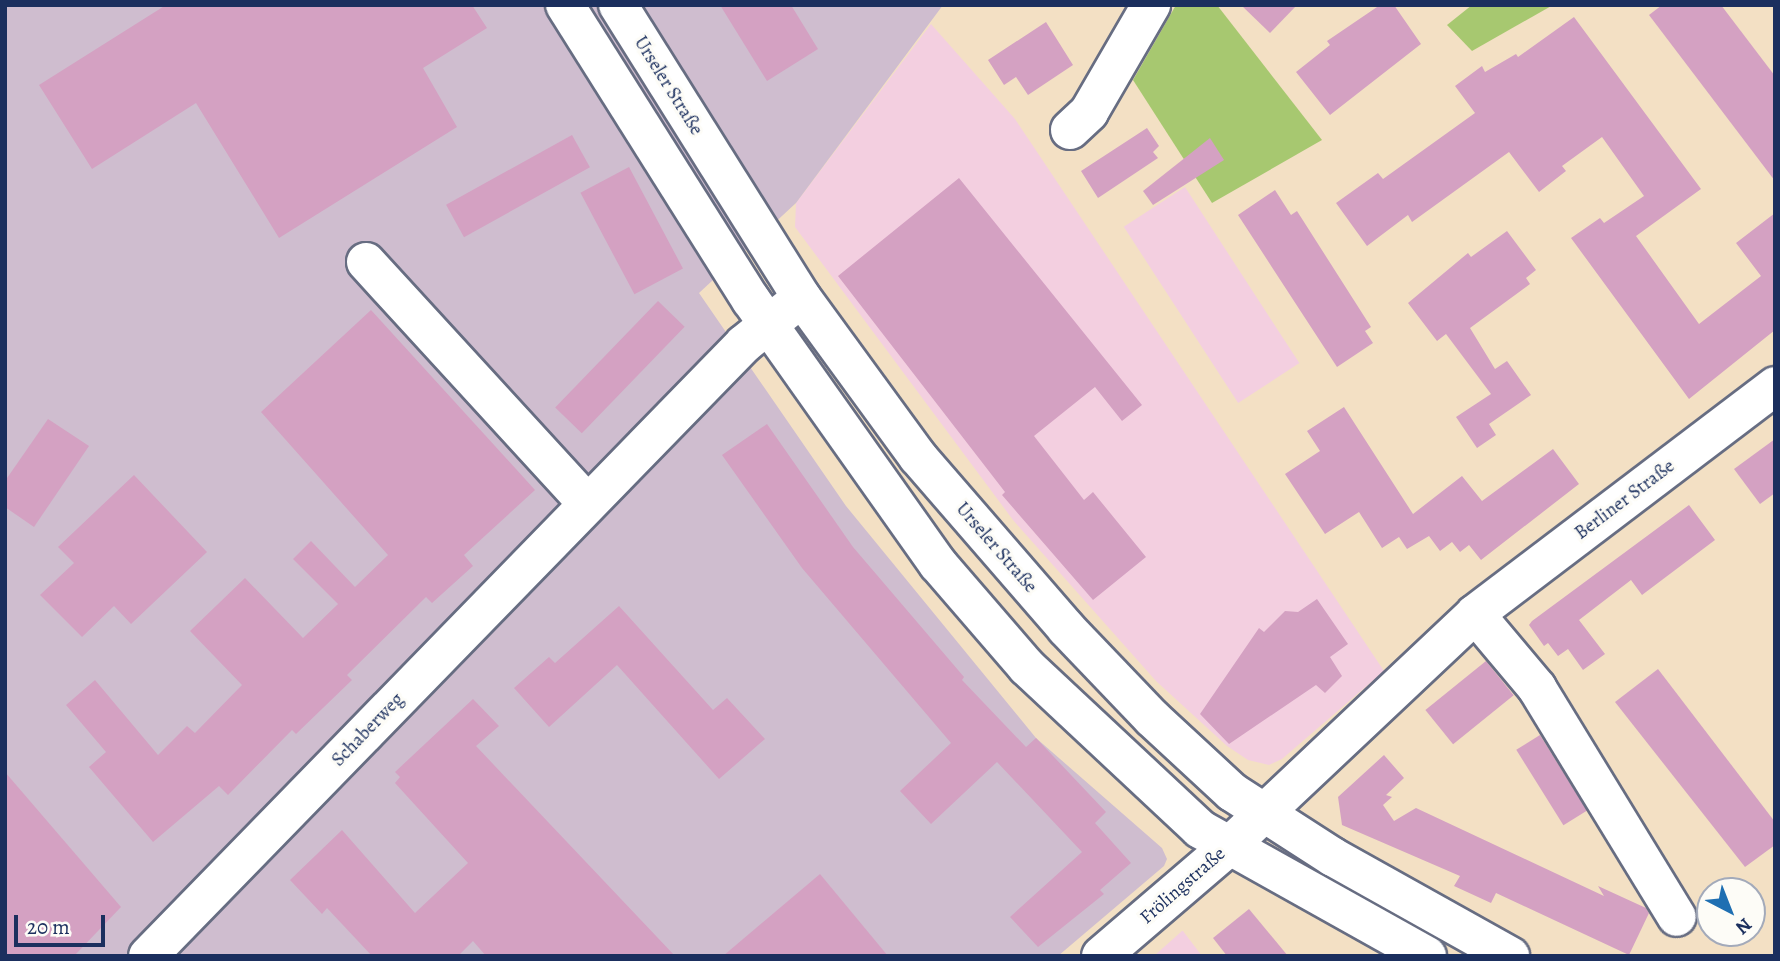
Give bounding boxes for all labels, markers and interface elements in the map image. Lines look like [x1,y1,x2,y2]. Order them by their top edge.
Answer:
street label: Urseler Straße [629,32,707,140]
street label: Berliner Straße [1571,455,1679,545]
street label: Urseler Straße [951,498,1041,598]
street label: Schaberweg [327,688,409,772]
street label: Frölingstraße [1136,843,1230,929]
north arrow [1696,877,1766,947]
scale bar [18,902,108,946]
text: N [1730,912,1758,940]
text: 20 m [27,913,70,941]

